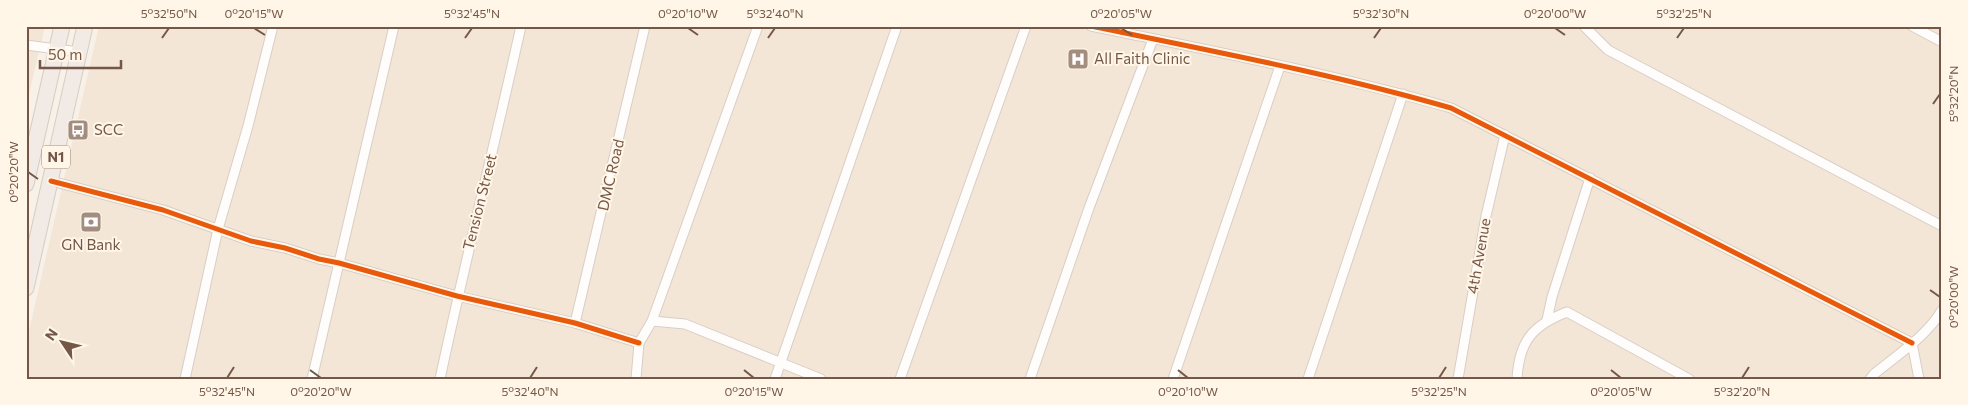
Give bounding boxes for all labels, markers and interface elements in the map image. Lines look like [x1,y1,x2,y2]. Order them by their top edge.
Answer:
text: 5°32'50"N [141,6,197,20]
text: 0°20'15"W [224,6,284,20]
text: 5°32'45"N [444,6,500,20]
text: 0°20'10"W [658,6,718,20]
text: 5°32'40"N [747,6,803,20]
text: 0°20'05"W [1090,6,1152,20]
text: 5°32'30"N [1353,6,1409,20]
text: 0°20'00"W [1524,6,1586,20]
text: 5°32'25"N [1656,6,1712,20]
scale bar [40,38,121,70]
text: 50 m [48,45,82,63]
hospital icon: All Faith Clinic [1066,47,1090,71]
place label: All Faith Clinic [1094,49,1190,67]
text: 5°32'20"N [1946,66,1960,122]
bus stop icon: SCC [66,118,90,142]
place label: SCC [94,120,123,138]
street label: DMC Road [593,137,627,212]
text: 0°20'20"W [6,141,20,203]
road number: N1 [42,146,70,168]
street label: Tension Street [458,152,500,252]
bank icon: GN Bank [79,210,103,234]
street label: 4th Avenue [1462,216,1494,295]
place label: GN Bank [61,235,121,253]
text: 0°20'00"W [1946,266,1960,328]
north arrow [38,318,88,368]
text: N [41,325,61,343]
text: 5°32'45"N [199,384,255,398]
text: 0°20'20"W [290,384,352,398]
text: 5°32'40"N [502,384,558,398]
text: 0°20'15"W [724,384,784,398]
text: 0°20'10"W [1158,384,1218,398]
text: 5°32'25"N [1411,384,1467,398]
text: 0°20'05"W [1590,384,1652,398]
text: 5°32'20"N [1714,384,1770,398]

